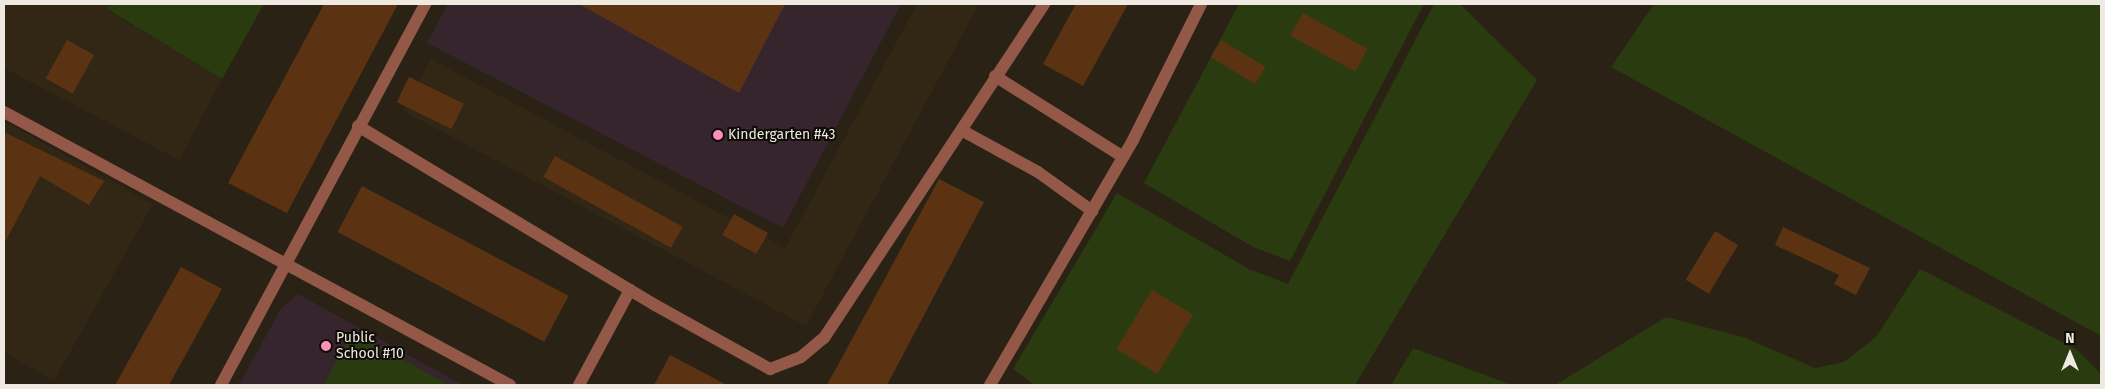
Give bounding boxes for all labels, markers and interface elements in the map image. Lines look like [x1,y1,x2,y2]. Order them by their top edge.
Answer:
place label: Kindergarten #43 [728,127,835,143]
marker: Kindergarten #43 [712,129,724,141]
north arrow [2045,329,2095,379]
place label: Public School #10 [336,330,404,362]
text: N [2065,330,2075,347]
marker: Public School #10 [320,340,332,352]

